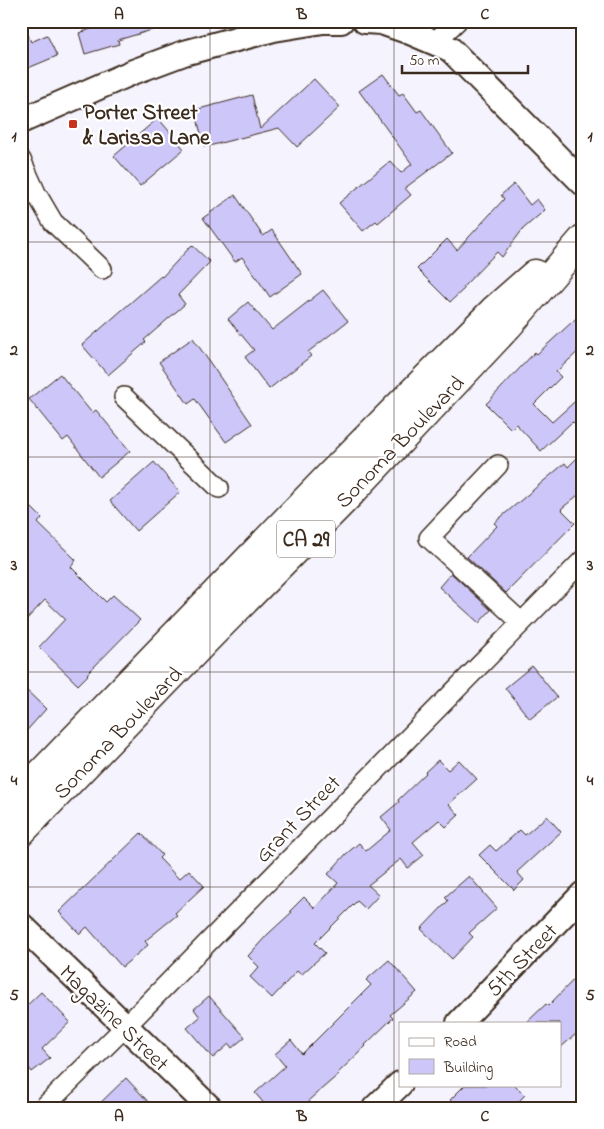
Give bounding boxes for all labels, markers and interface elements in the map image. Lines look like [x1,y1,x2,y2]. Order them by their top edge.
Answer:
text: A [114,3,124,27]
text: B [296,3,308,27]
text: C [481,3,490,27]
scale bar [402,42,528,74]
text: 50 m [409,50,440,72]
place label: Porter Street & Larissa Lane [82,98,211,155]
marker: Porter Street & Larissa Lane [67,118,79,130]
text: 1 [11,125,17,149]
text: 1 [587,125,593,149]
text: 2 [9,339,18,363]
text: 2 [585,339,594,363]
street label: Sonoma Boulevard [329,369,473,517]
road number: CA 29 [277,520,335,558]
text: 3 [10,554,18,578]
text: 3 [586,554,594,578]
street label: Sonoma Boulevard [47,660,191,808]
street label: Grant Street [249,768,350,871]
text: 4 [10,769,18,793]
text: 4 [586,769,594,793]
street label: 5th Street [480,917,567,1005]
street label: Magazine Street [50,958,175,1081]
text: 5 [9,984,19,1008]
text: 5 [585,984,595,1008]
legend [399,1022,562,1086]
text: Road [444,1031,477,1053]
text: Building [443,1057,493,1080]
text: A [114,1105,124,1129]
text: B [296,1105,308,1129]
text: C [481,1105,490,1129]

